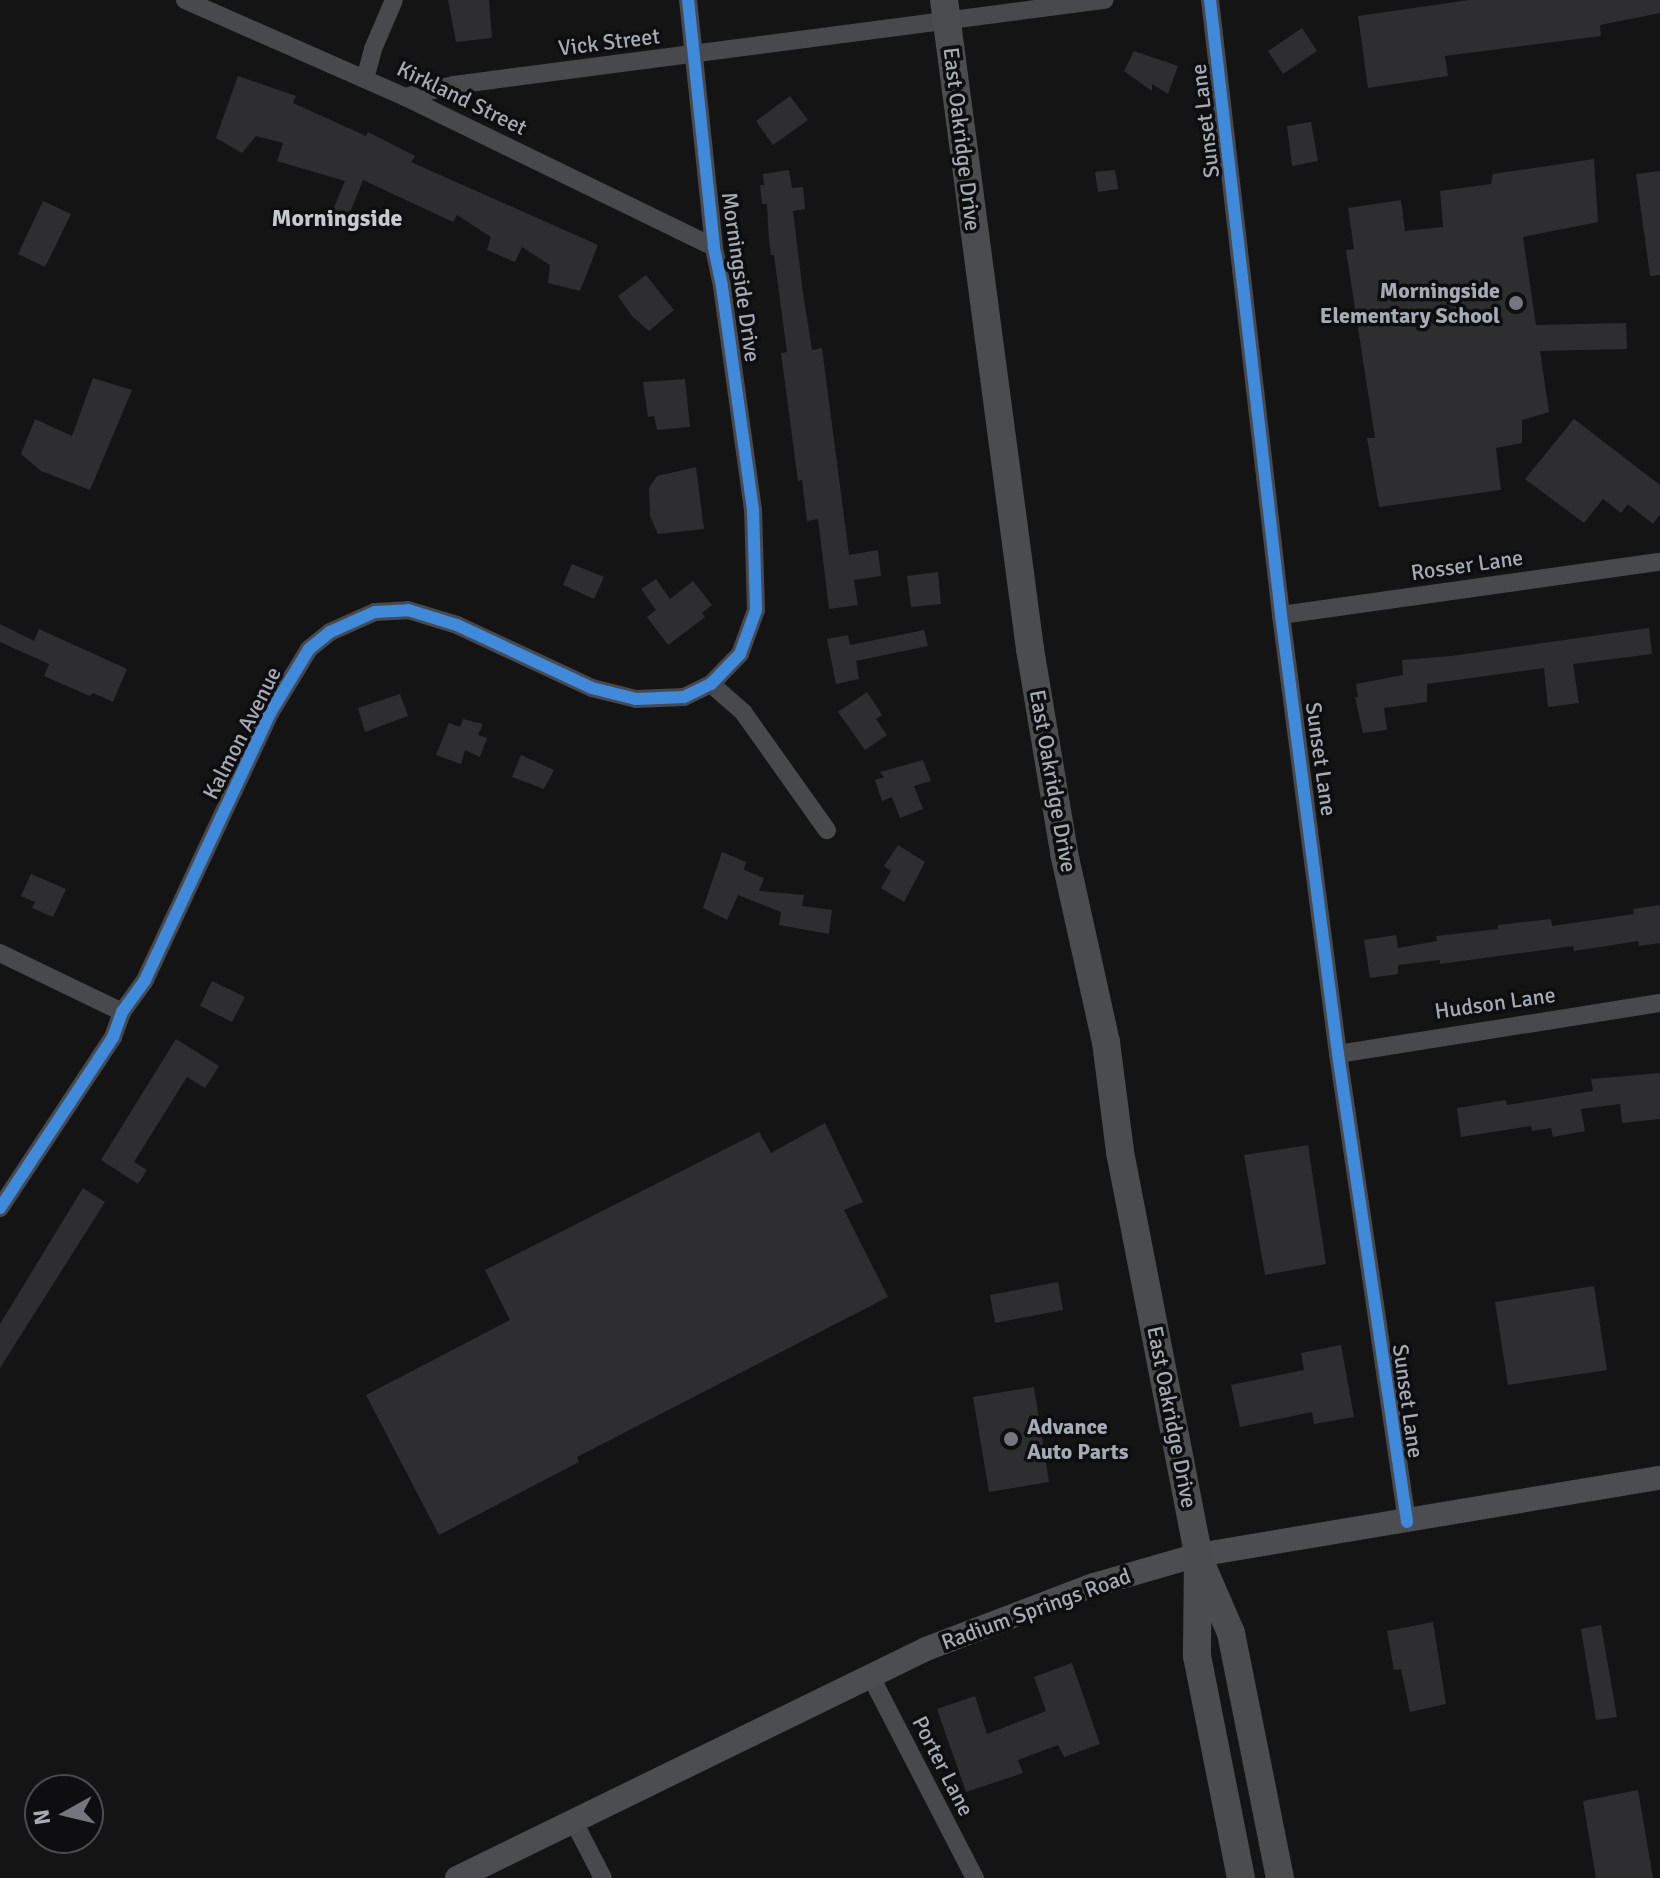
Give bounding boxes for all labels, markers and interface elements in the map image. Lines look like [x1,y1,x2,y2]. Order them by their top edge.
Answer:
street label: Vick Street [557,23,661,61]
street label: East Oakridge Drive [938,46,986,232]
street label: Kirkland Street [393,55,531,141]
street label: Sunset Lane [1185,62,1225,180]
street label: Morningside Drive [716,190,766,364]
district label: Morningside [271,205,403,233]
place label: Morningside Elementary School [1320,277,1500,328]
marker: Morningside Elementary School [1507,294,1525,312]
street label: Rosser Lane [1409,544,1525,586]
street label: Kalmon Avenue [197,662,287,804]
street label: East Oakridge Drive [1024,688,1082,874]
street label: Sunset Lane [1300,700,1342,818]
street label: Hudson Lane [1433,981,1557,1025]
street label: East Oakridge Drive [1141,1324,1203,1510]
street label: Sunset Lane [1387,1342,1429,1460]
place label: Advance Auto Parts [1027,1413,1129,1464]
marker: Advance Auto Parts [1002,1430,1020,1448]
street label: Radium Springs Road [938,1562,1134,1656]
street label: Porter Lane [907,1712,979,1820]
north arrow [24,1774,104,1854]
text: N [27,1808,56,1827]

